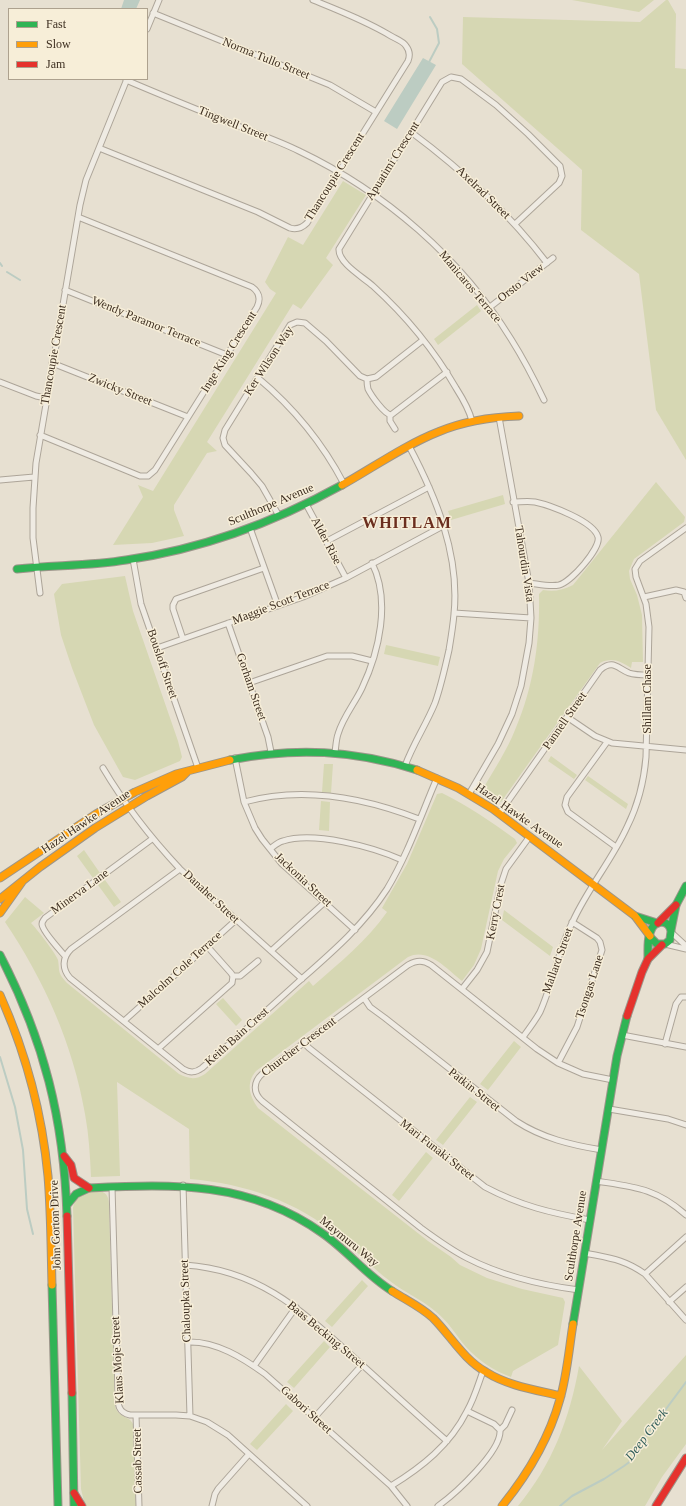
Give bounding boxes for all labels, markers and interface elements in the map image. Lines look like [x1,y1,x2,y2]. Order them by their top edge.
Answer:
legend [8,8,148,80]
text: Fast [46,17,66,31]
street label: Norma Tullo Street [220,35,312,83]
text: Slow [46,37,71,51]
text: Jam [46,57,65,71]
street label: Tingwell Street [196,103,270,145]
street label: Apuatimi Crescent [363,119,423,203]
street label: Thancoupie Crescent [302,130,368,224]
street label: Axelrad Street [453,164,513,222]
street label: Manicaros Terrace [436,248,504,326]
street label: Orsto View [495,260,547,306]
street label: Wendy Paramor Terrace [89,294,203,350]
street label: Thancoupie Crescent [38,304,70,406]
street label: Inge King Crescent [198,309,260,395]
street label: Ker Wilson Way [241,324,297,398]
street label: Zwicky Street [86,371,154,409]
street label: Sculthorpe Avenue [226,481,316,529]
district label: WHITLAM [362,514,452,534]
street label: Alder Rise [308,515,344,567]
street label: Tahourdin Vista [511,525,537,603]
street label: Maggie Scott Terrace [230,578,332,628]
street label: Bousloff Street [143,627,181,701]
street label: Gorham Street [233,651,269,723]
street label: Shillam Chase [641,664,655,734]
street label: Pannell Street [540,689,590,753]
street label: Hazel Hawke Avenue [472,780,566,852]
street label: Hazel Hawke Avenue [39,787,133,857]
street label: Jackonia Street [271,850,335,910]
street label: Minerva Lane [48,866,112,918]
street label: Danaher Street [180,867,242,927]
street label: Kerry Crest [484,883,508,941]
street label: Mallard Street [539,926,577,996]
street label: Malcolm Cole Terrace [135,929,225,1011]
street label: Tsongas Lane [573,953,607,1021]
street label: Keith Bain Crest [202,1005,272,1069]
street label: Churcher Crescent [259,1014,339,1080]
street label: Patkin Street [445,1065,503,1115]
street label: Mari Funaki Street [397,1116,477,1184]
street label: John Gorton Drive [47,1180,65,1270]
street label: Sculthorpe Avenue [562,1190,590,1282]
street label: Maymuru Way [316,1214,382,1270]
street label: Chaloupka Street [177,1259,195,1343]
street label: Baas Becking Street [284,1298,368,1372]
street label: Klaus Moje Street [109,1316,127,1404]
street label: Gabori Street [277,1383,335,1437]
water label: Deep Creek [622,1406,672,1464]
street label: Cassab Street [130,1428,146,1494]

